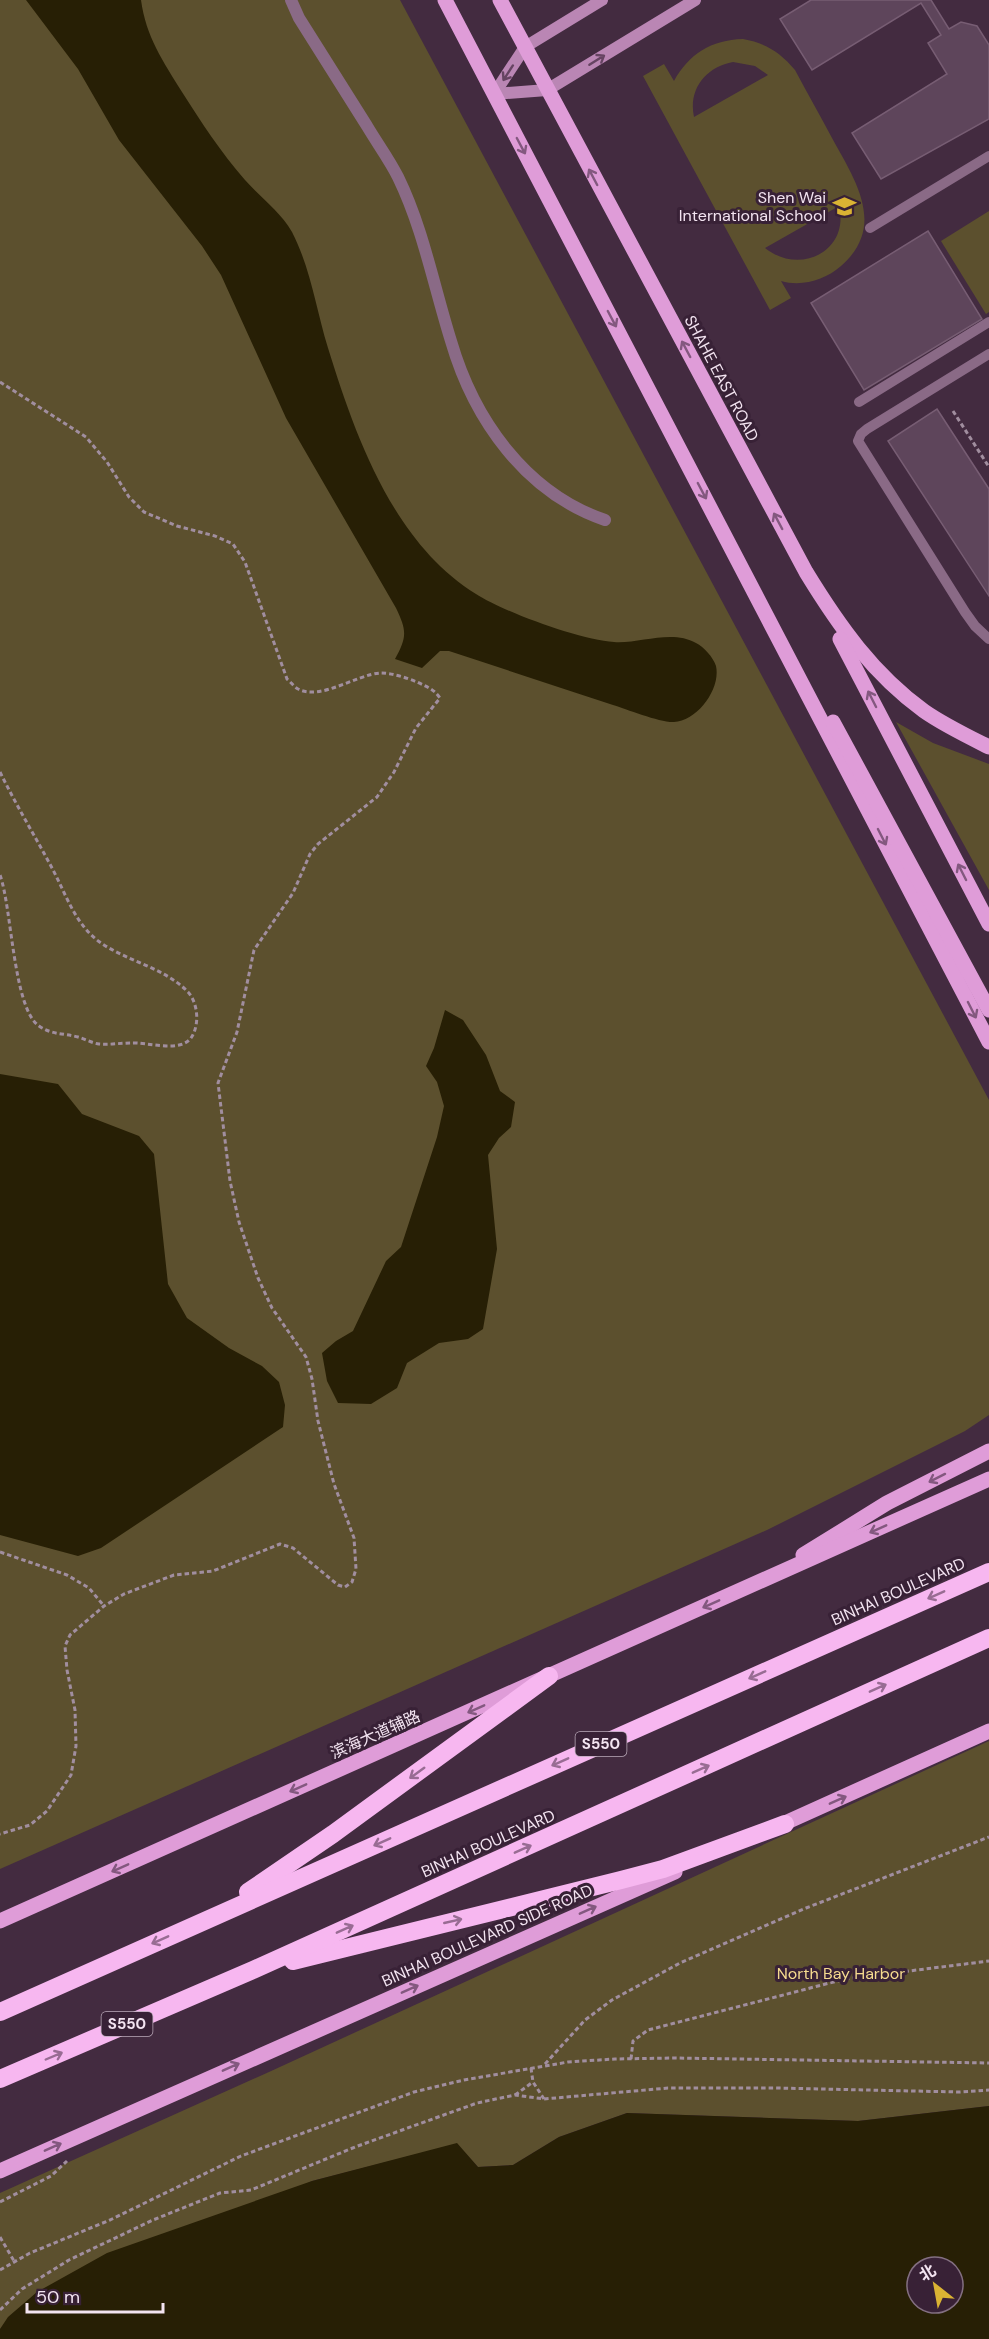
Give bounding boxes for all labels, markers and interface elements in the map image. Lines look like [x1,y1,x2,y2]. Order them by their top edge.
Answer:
one-way arrow [588,53,605,65]
one-way arrow [501,64,513,81]
one-way arrow [516,136,527,154]
one-way arrow [587,169,599,186]
place label: Shen Wai International School [679,187,826,226]
school or university icon: Shen Wai International School [831,193,857,219]
one-way arrow [606,309,618,327]
street label: SHAHE EAST ROAD [680,312,764,445]
one-way arrow [680,341,692,358]
one-way arrow [697,482,708,500]
one-way arrow [772,512,783,530]
one-way arrow [866,691,877,709]
one-way arrow [877,828,888,846]
one-way arrow [956,864,967,882]
one-way arrow [967,1001,978,1019]
one-way arrow [928,1472,946,1484]
one-way arrow [870,1524,888,1535]
street label: BINHAI BOULEVARD [828,1553,968,1630]
one-way arrow [927,1590,945,1602]
one-way arrow [703,1599,721,1610]
one-way arrow [749,1669,767,1681]
one-way arrow [869,1682,887,1694]
one-way arrow [468,1703,486,1715]
street label: 滨海大道辅路 [327,1705,423,1764]
road number: S550 [576,1732,626,1756]
one-way arrow [551,1758,569,1769]
one-way arrow [691,1762,709,1774]
one-way arrow [409,1767,425,1779]
one-way arrow [290,1783,308,1794]
one-way arrow [829,1793,847,1805]
street label: BINHAI BOULEVARD [418,1805,558,1882]
one-way arrow [373,1836,391,1848]
one-way arrow [513,1842,531,1854]
one-way arrow [112,1862,130,1874]
street label: BINHAI BOULEVARD SIDE ROAD [379,1879,596,1992]
one-way arrow [579,1904,597,1915]
one-way arrow [443,1915,462,1927]
one-way arrow [336,1923,354,1934]
one-way arrow [151,1935,169,1947]
park label: North Bay Harbor [777,1963,905,1984]
one-way arrow [400,1983,418,1994]
road number: S550 [102,2012,152,2036]
one-way arrow [44,2049,62,2061]
one-way arrow [222,2061,240,2073]
one-way arrow [44,2140,62,2152]
north arrow [905,2255,965,2315]
text: 北 [915,2259,940,2286]
scale bar [27,2276,164,2314]
text: 50 m [36,2285,80,2309]

